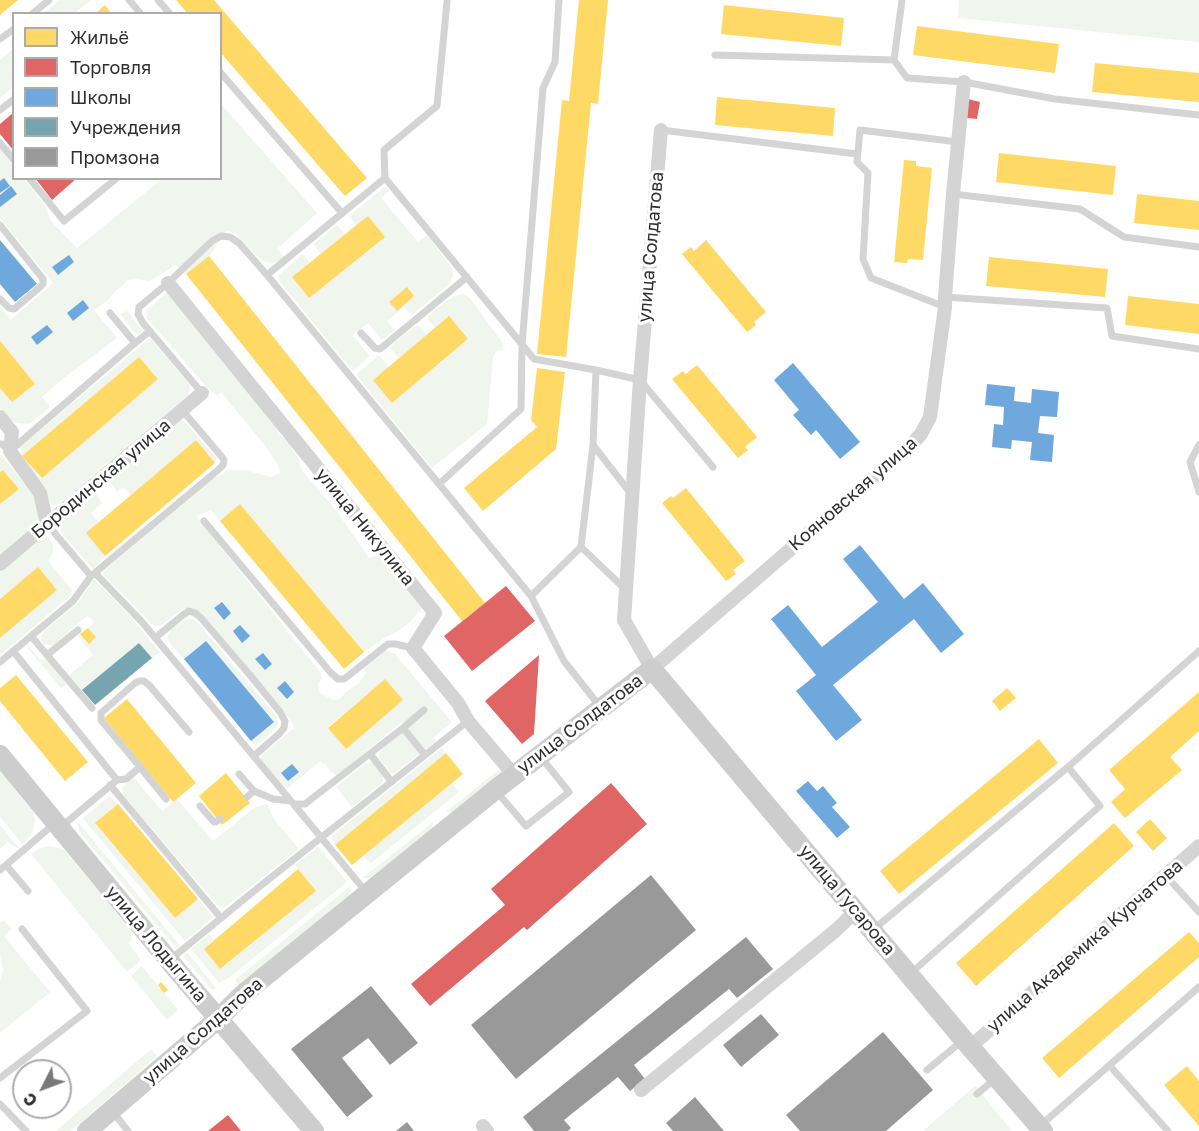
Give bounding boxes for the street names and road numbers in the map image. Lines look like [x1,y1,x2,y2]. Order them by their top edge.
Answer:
street label: улица Солдатова [634,171,668,323]
street label: Бородинская улица [27,414,175,544]
street label: Кояновская улица [784,432,922,556]
street label: улица Никулина [311,464,419,590]
street label: улица Солдатова [513,670,647,778]
street label: улица Гусарова [794,840,900,960]
street label: улица Академика Курчатова [983,855,1187,1037]
street label: улица Лодыгина [101,881,211,1007]
street label: улица Солдатова [139,973,267,1089]

